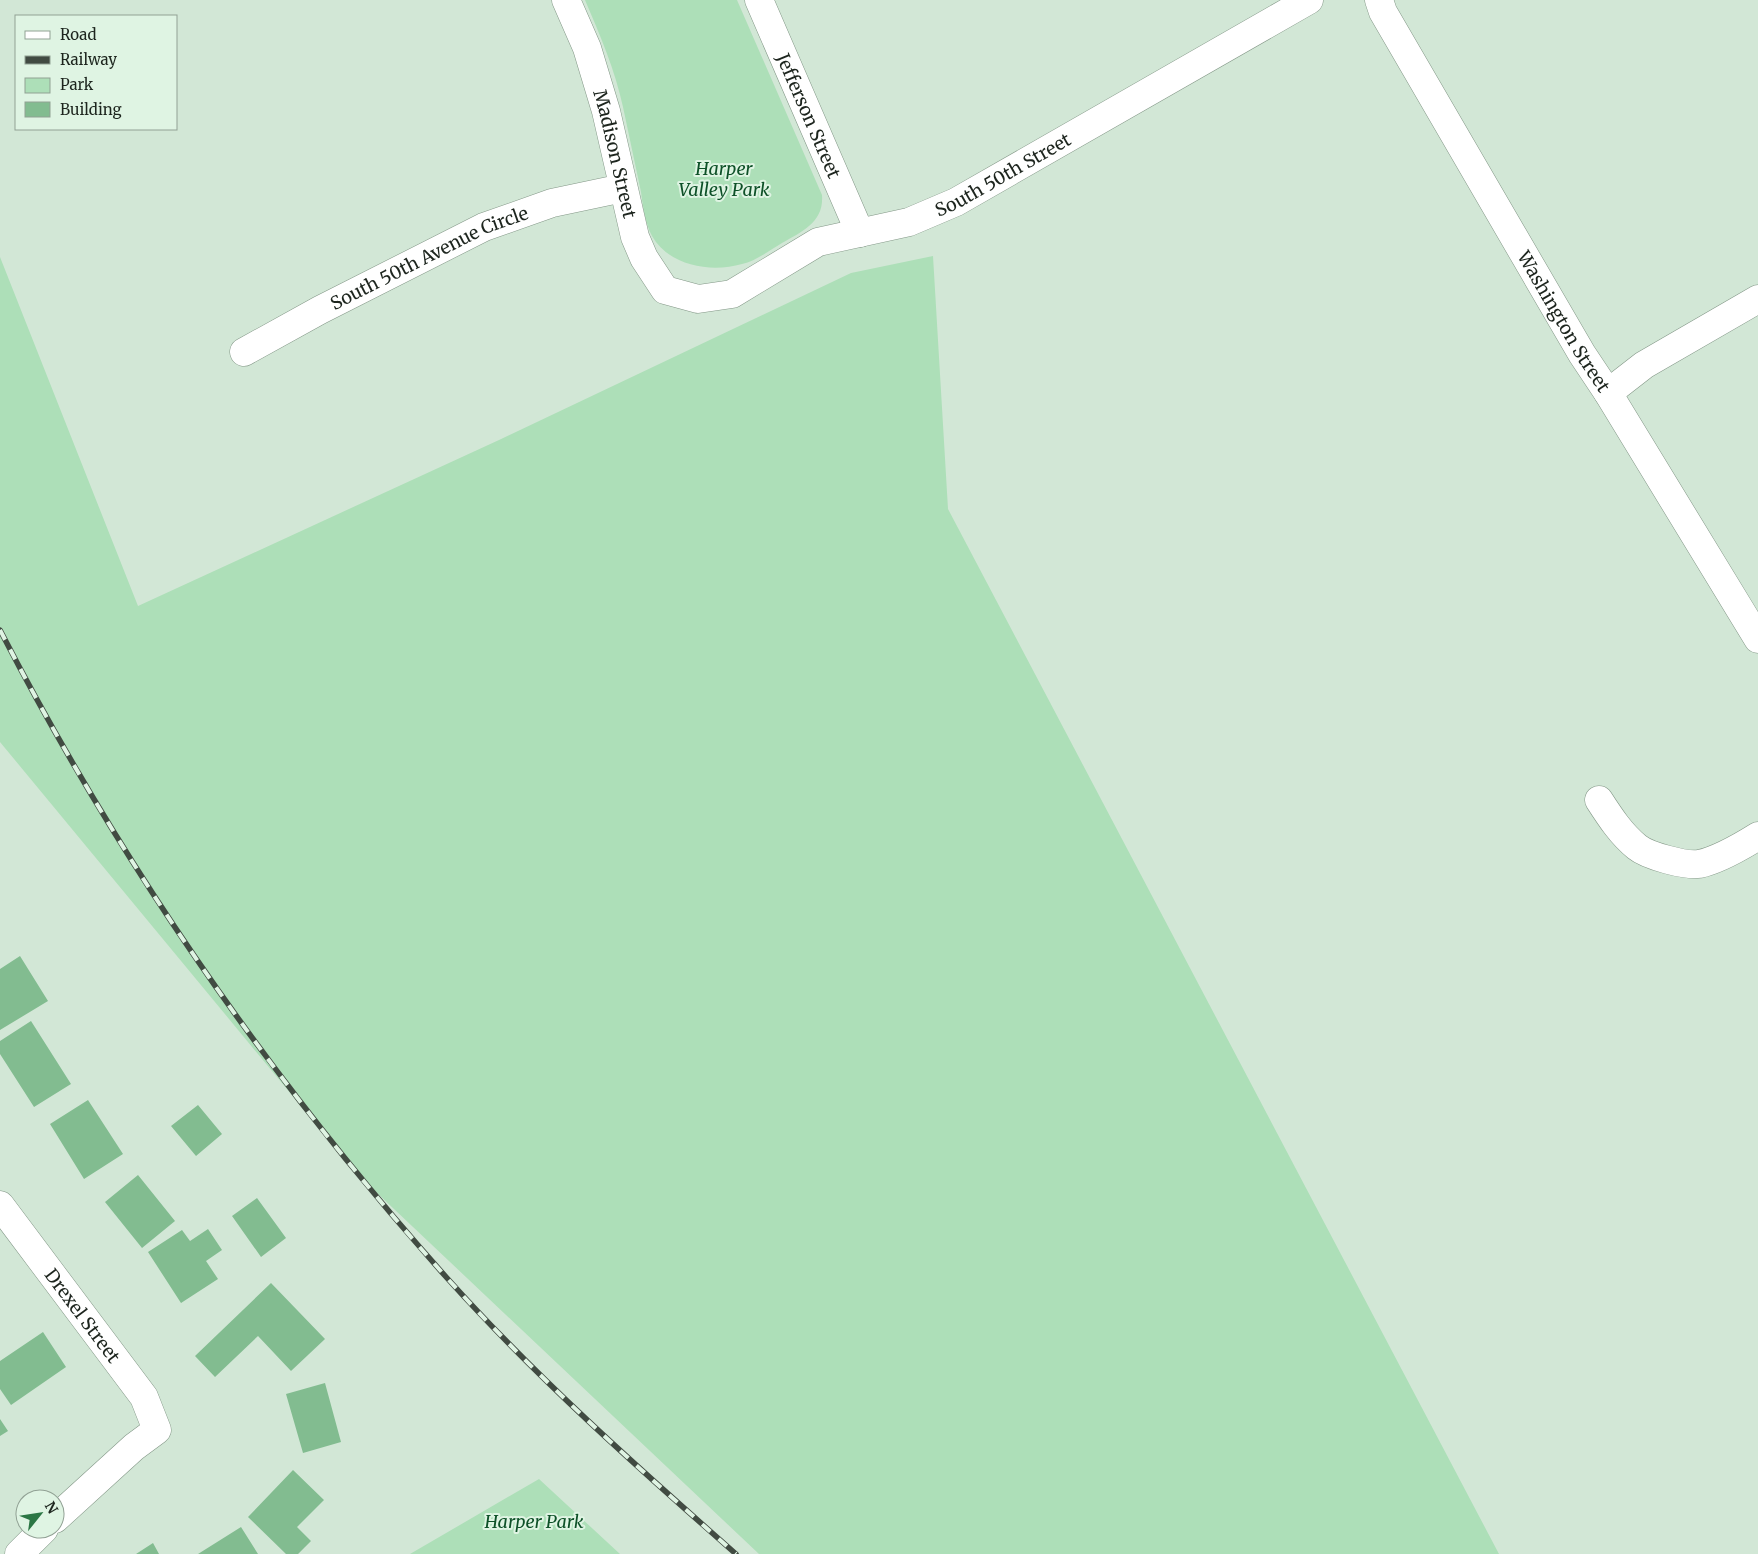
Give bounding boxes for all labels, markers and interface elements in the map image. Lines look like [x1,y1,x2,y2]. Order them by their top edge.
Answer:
legend [15,15,178,130]
text: Road [60,25,96,44]
street label: Jefferson Street [772,49,846,181]
text: Railway [60,50,117,69]
text: Park [60,75,94,94]
street label: Madison Street [589,87,642,220]
text: Building [60,100,122,119]
street label: South 50th Street [931,127,1075,221]
park label: Harper Valley Park [678,157,770,201]
street label: South 50th Avenue Circle [326,201,531,315]
street label: Washington Street [1512,246,1615,396]
street label: Drexel Street [40,1264,126,1367]
north arrow [15,1489,65,1539]
text: N [41,1498,62,1517]
park label: Harper Park [483,1510,584,1533]

